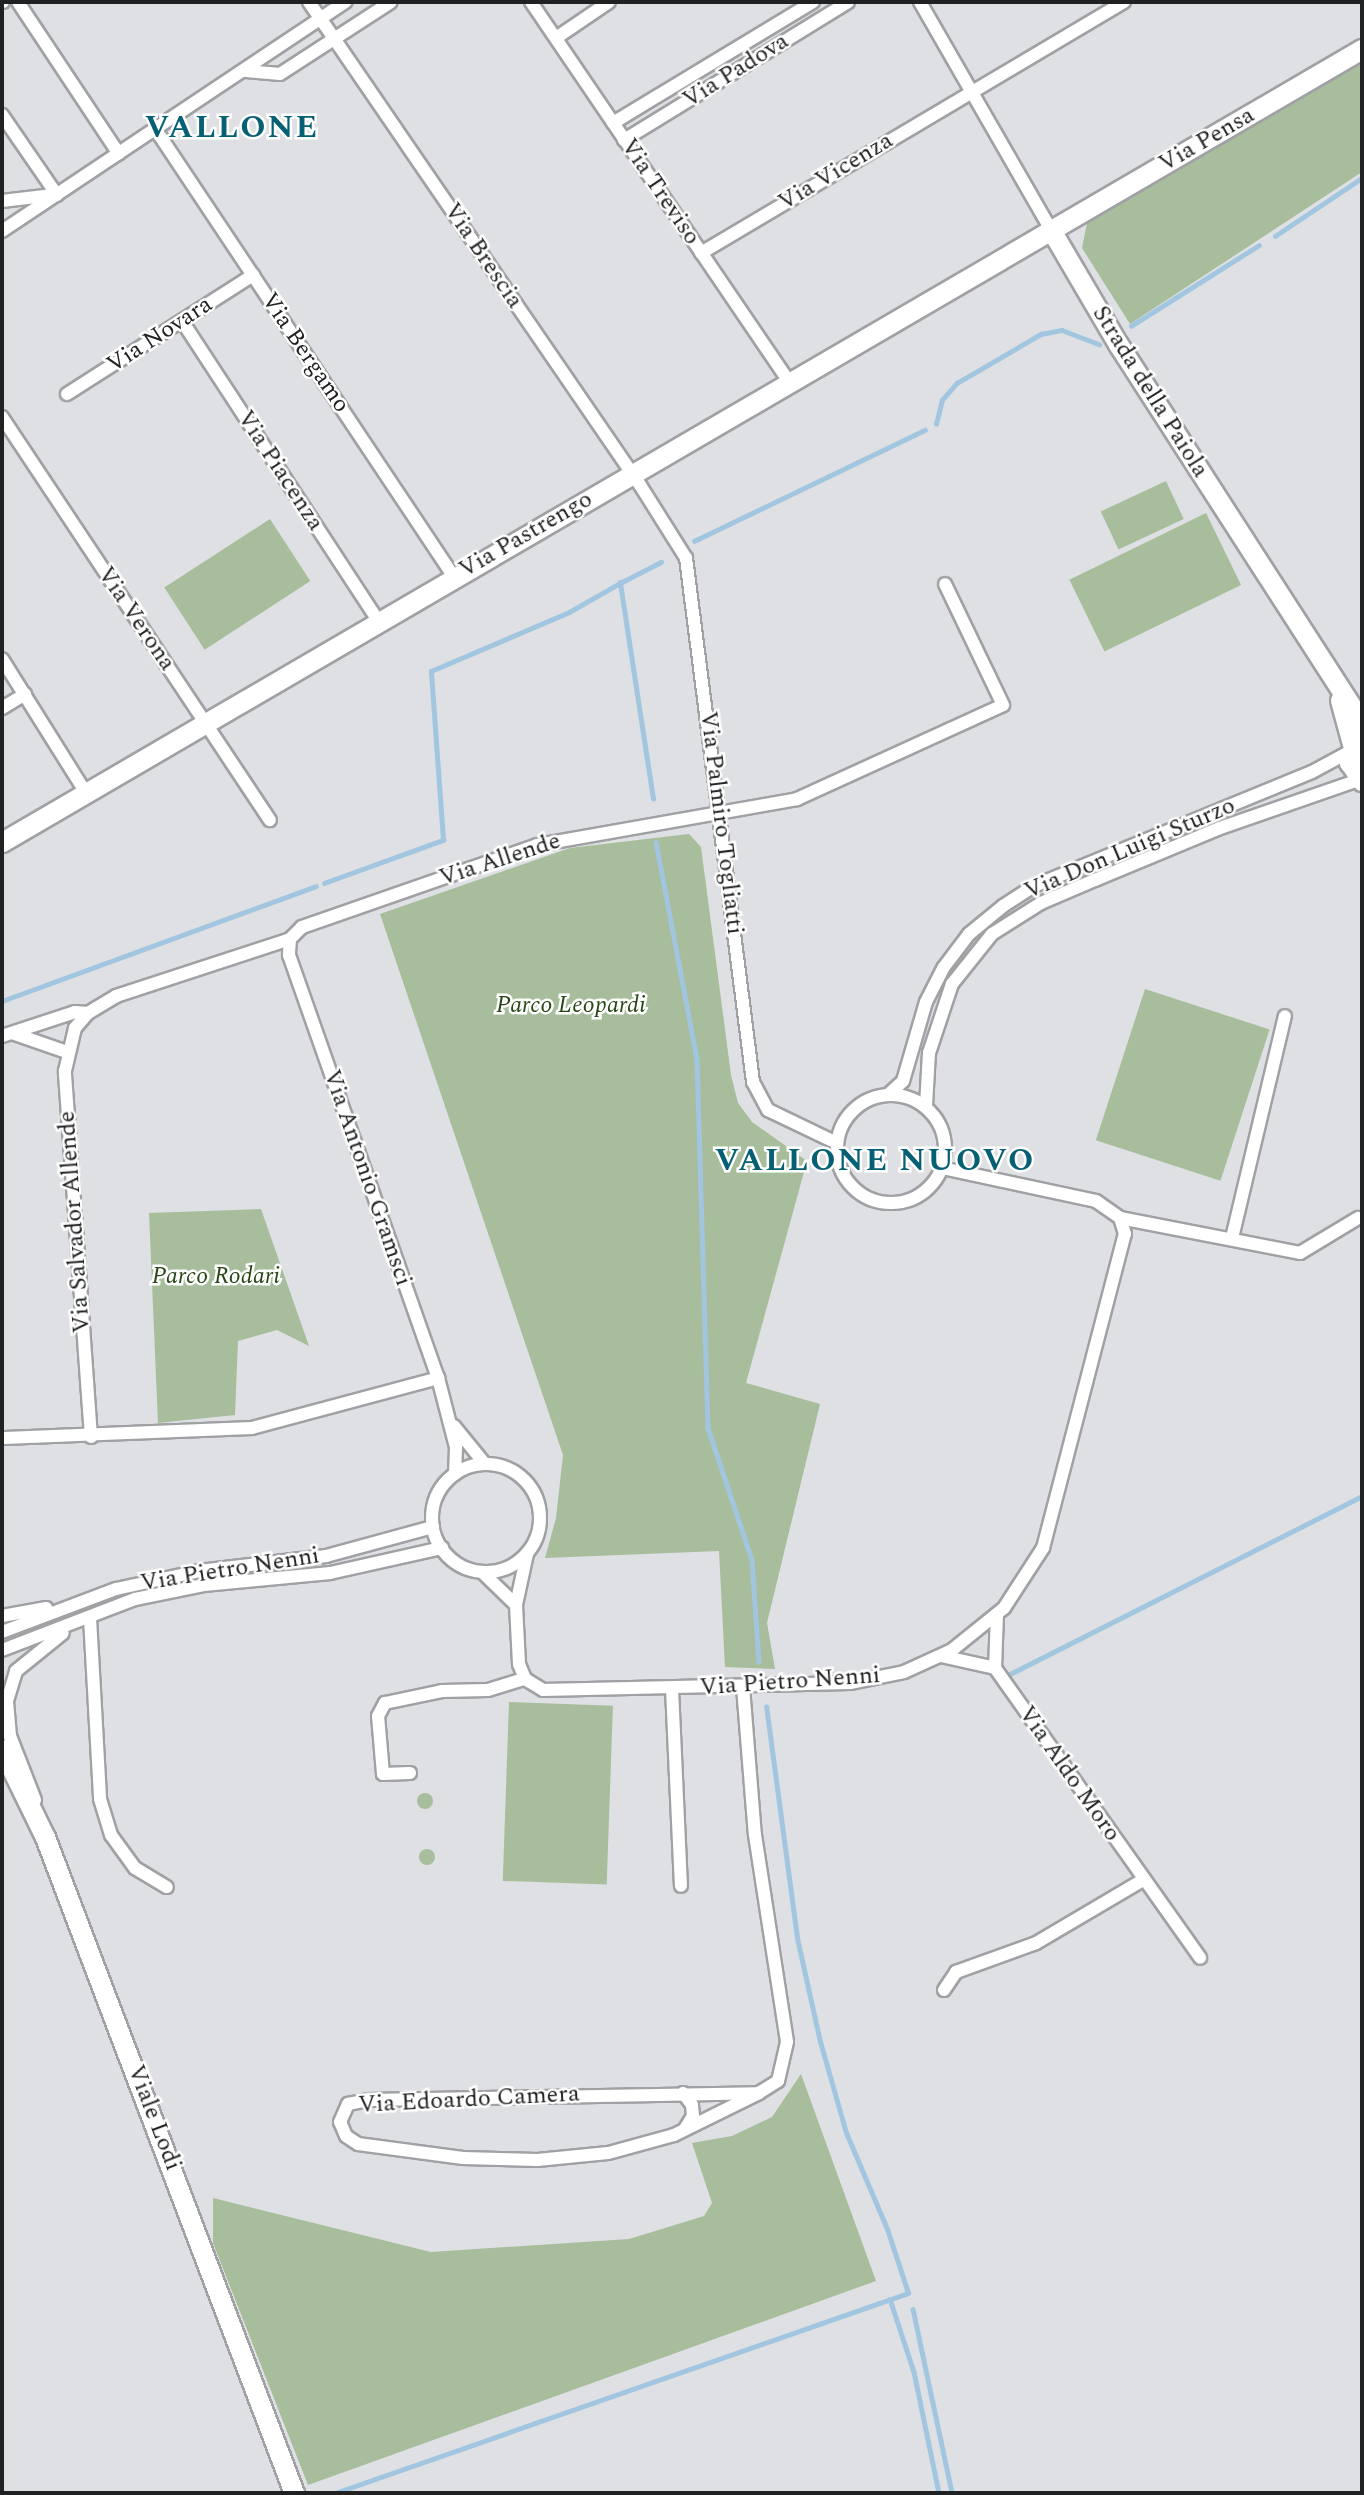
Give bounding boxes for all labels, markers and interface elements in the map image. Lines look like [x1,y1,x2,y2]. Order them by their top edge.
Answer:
street label: Via Padova [678,27,794,115]
street label: Via Pensa [1154,101,1260,179]
district label: VALLONE [146,109,318,147]
street label: Via Vicenza [773,127,899,217]
street label: Via Treviso [614,133,706,251]
street label: Via Brescia [437,198,529,314]
street label: Via Bergamo [254,288,356,418]
street label: Via Novara [102,290,218,380]
street label: Strada della Paiola [1086,301,1214,483]
street label: Via Piacenza [230,405,330,537]
street label: Via Pastrengo [454,485,598,585]
street label: Via Verona [91,562,181,676]
street label: Via Palmiro Togliatti [693,710,749,936]
street label: Via Don Luigi Sturzo [1020,792,1240,906]
street label: Via Allende [436,827,564,893]
park label: Parco Leopardi [496,992,646,1020]
street label: Via Antonio Gramsci [316,1066,418,1290]
street label: Via Salvador Allende [53,1110,97,1334]
district label: VALLONE NUOVO [716,1142,1034,1180]
park label: Parco Rodari [152,1263,280,1291]
street label: Via Pietro Nenni [138,1542,322,1598]
street label: Via Pietro Nenni [699,1661,881,1703]
street label: Via Aldo Moro [1012,1701,1126,1847]
street label: Viale Lodi [121,2061,187,2175]
street label: Via Edoardo Camera [358,2080,580,2120]

